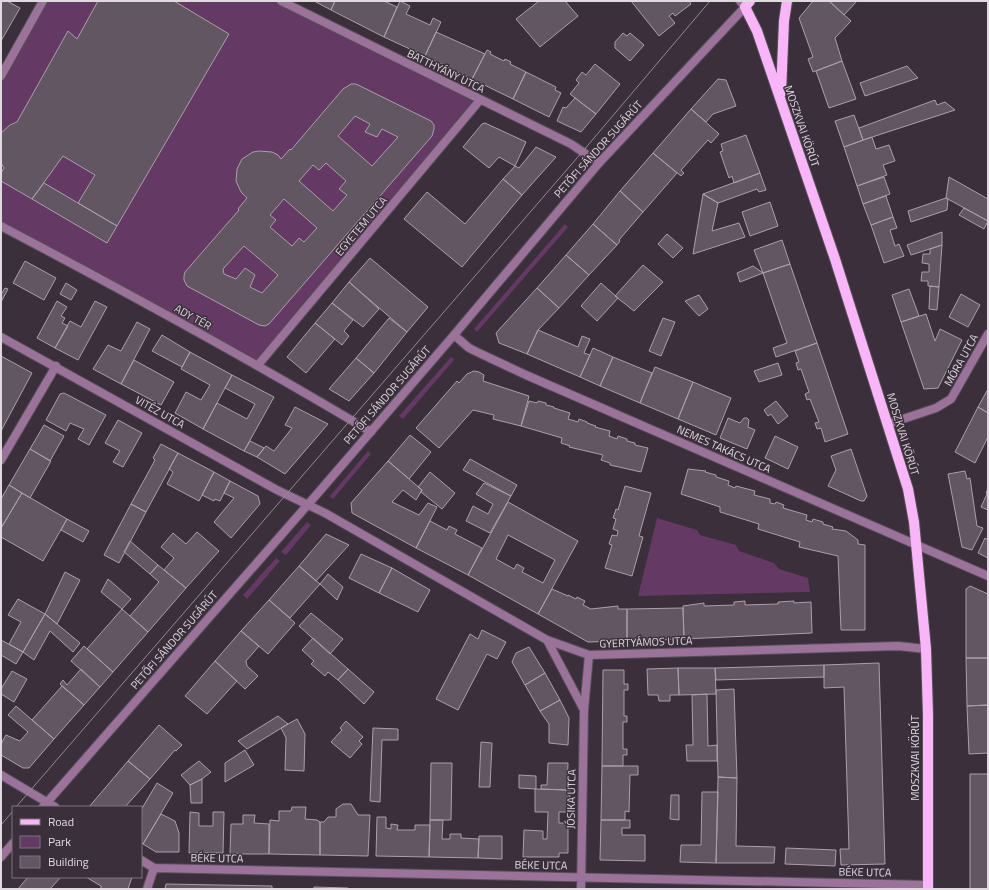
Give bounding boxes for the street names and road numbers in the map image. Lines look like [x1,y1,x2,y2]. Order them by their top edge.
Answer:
street label: BATTHYÁNY UTCA [404,45,488,97]
street label: MOSZKVAI KÖRÚT [781,83,824,169]
street label: PETŐFI SÁNDOR SUGÁRÚT [550,97,646,201]
street label: EGYETEM UTCA [331,192,391,259]
street label: ADY TÉR [171,300,215,334]
street label: MÓRA UTCA [940,331,982,389]
street label: PETŐFI SÁNDOR SUGÁRÚT [340,342,434,448]
street label: MOSZKVAI KÖRÚT [883,391,923,477]
street label: VITÉZ UTCA [132,392,188,432]
street label: NEMES TAKÁCS UTCA [674,421,774,477]
street label: PETŐFI SÁNDOR SUGÁRÚT [127,587,221,693]
street label: GYERTYÁMOS UTCA [599,632,693,652]
street label: MOSZKVAI KÖRÚT [907,715,923,801]
street label: JÓSIKA UTCA [562,769,580,829]
street label: BÉKE UTCA [190,850,244,866]
street label: BÉKE UTCA [514,857,568,873]
street label: BÉKE UTCA [838,864,892,880]

